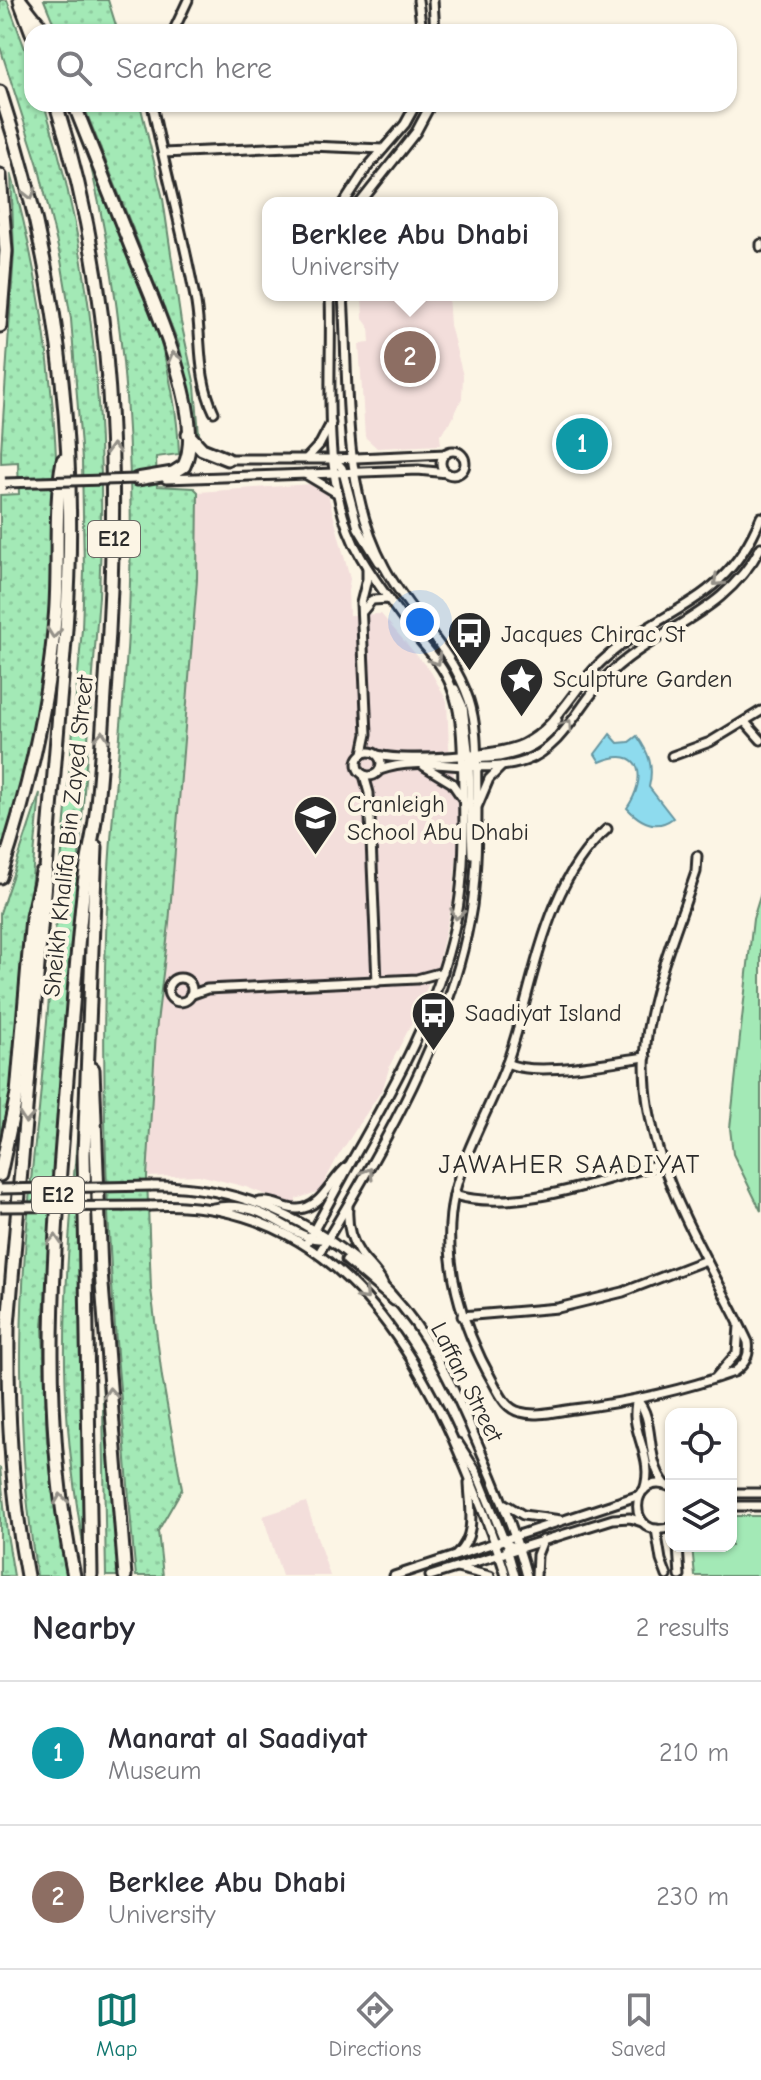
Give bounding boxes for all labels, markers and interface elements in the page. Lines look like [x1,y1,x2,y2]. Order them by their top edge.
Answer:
search box [24,24,737,112]
icon: search [52,46,96,90]
text: Search here [116,51,272,86]
one-way arrow [20,186,37,200]
popup [262,197,558,301]
text: Berklee Abu Dhabi [291,217,529,252]
text: University [291,252,399,282]
pin: 2 [384,327,436,387]
one-way arrow [167,351,183,365]
pin: 1 [556,414,608,474]
one-way arrow [105,442,122,455]
road number: E12 [88,521,140,557]
one-way arrow [713,572,727,587]
your location [400,602,440,642]
bus stop icon: Jacques Chirac St [446,610,494,673]
place label: Jacques Chirac St [501,620,686,648]
one-way arrow [46,626,63,640]
one-way arrow [426,652,441,666]
place icon: Sculpture Garden [498,655,546,718]
place label: Sculpture Garden [553,665,733,693]
street label: Sheikh Khalifa Bin Zayed Street [37,673,99,998]
one-way arrow [558,720,572,734]
one-way arrow [93,729,110,742]
place label: Cranleigh School Abu Dhabi [347,790,529,846]
school or university icon: Cranleigh School Abu Dhabi [292,794,340,857]
one-way arrow [449,907,466,921]
bus stop icon: Saadiyat Island [410,989,458,1052]
place label: Saadiyat Island [465,999,622,1027]
one-way arrow [18,1112,35,1125]
district label: JAWAHER SAADIYAT [439,1150,701,1180]
one-way arrow [358,1167,374,1182]
road number: E12 [32,1177,84,1213]
one-way arrow [46,1233,63,1246]
one-way arrow [355,1286,370,1300]
street label: Laffan Street [425,1317,510,1448]
one-way arrow [102,1386,119,1399]
map controls [665,1408,737,1552]
button: locate [665,1408,737,1480]
button: layers [665,1480,737,1552]
one-way arrow [52,1492,69,1505]
text: Nearby [32,1608,135,1648]
text: 2 results [636,1613,729,1643]
text: Manarat al Saadiyat [108,1721,367,1756]
text: 1 [53,1738,63,1768]
text: 210 m [659,1738,729,1768]
text: Museum [108,1756,202,1786]
text: Berklee Abu Dhabi [108,1865,346,1900]
text: 2 [52,1882,64,1912]
text: 230 m [656,1882,729,1912]
text: University [108,1900,216,1930]
tab: Map [95,1988,139,2062]
tab: Directions [329,1988,422,2062]
tab: Saved [611,1988,666,2062]

